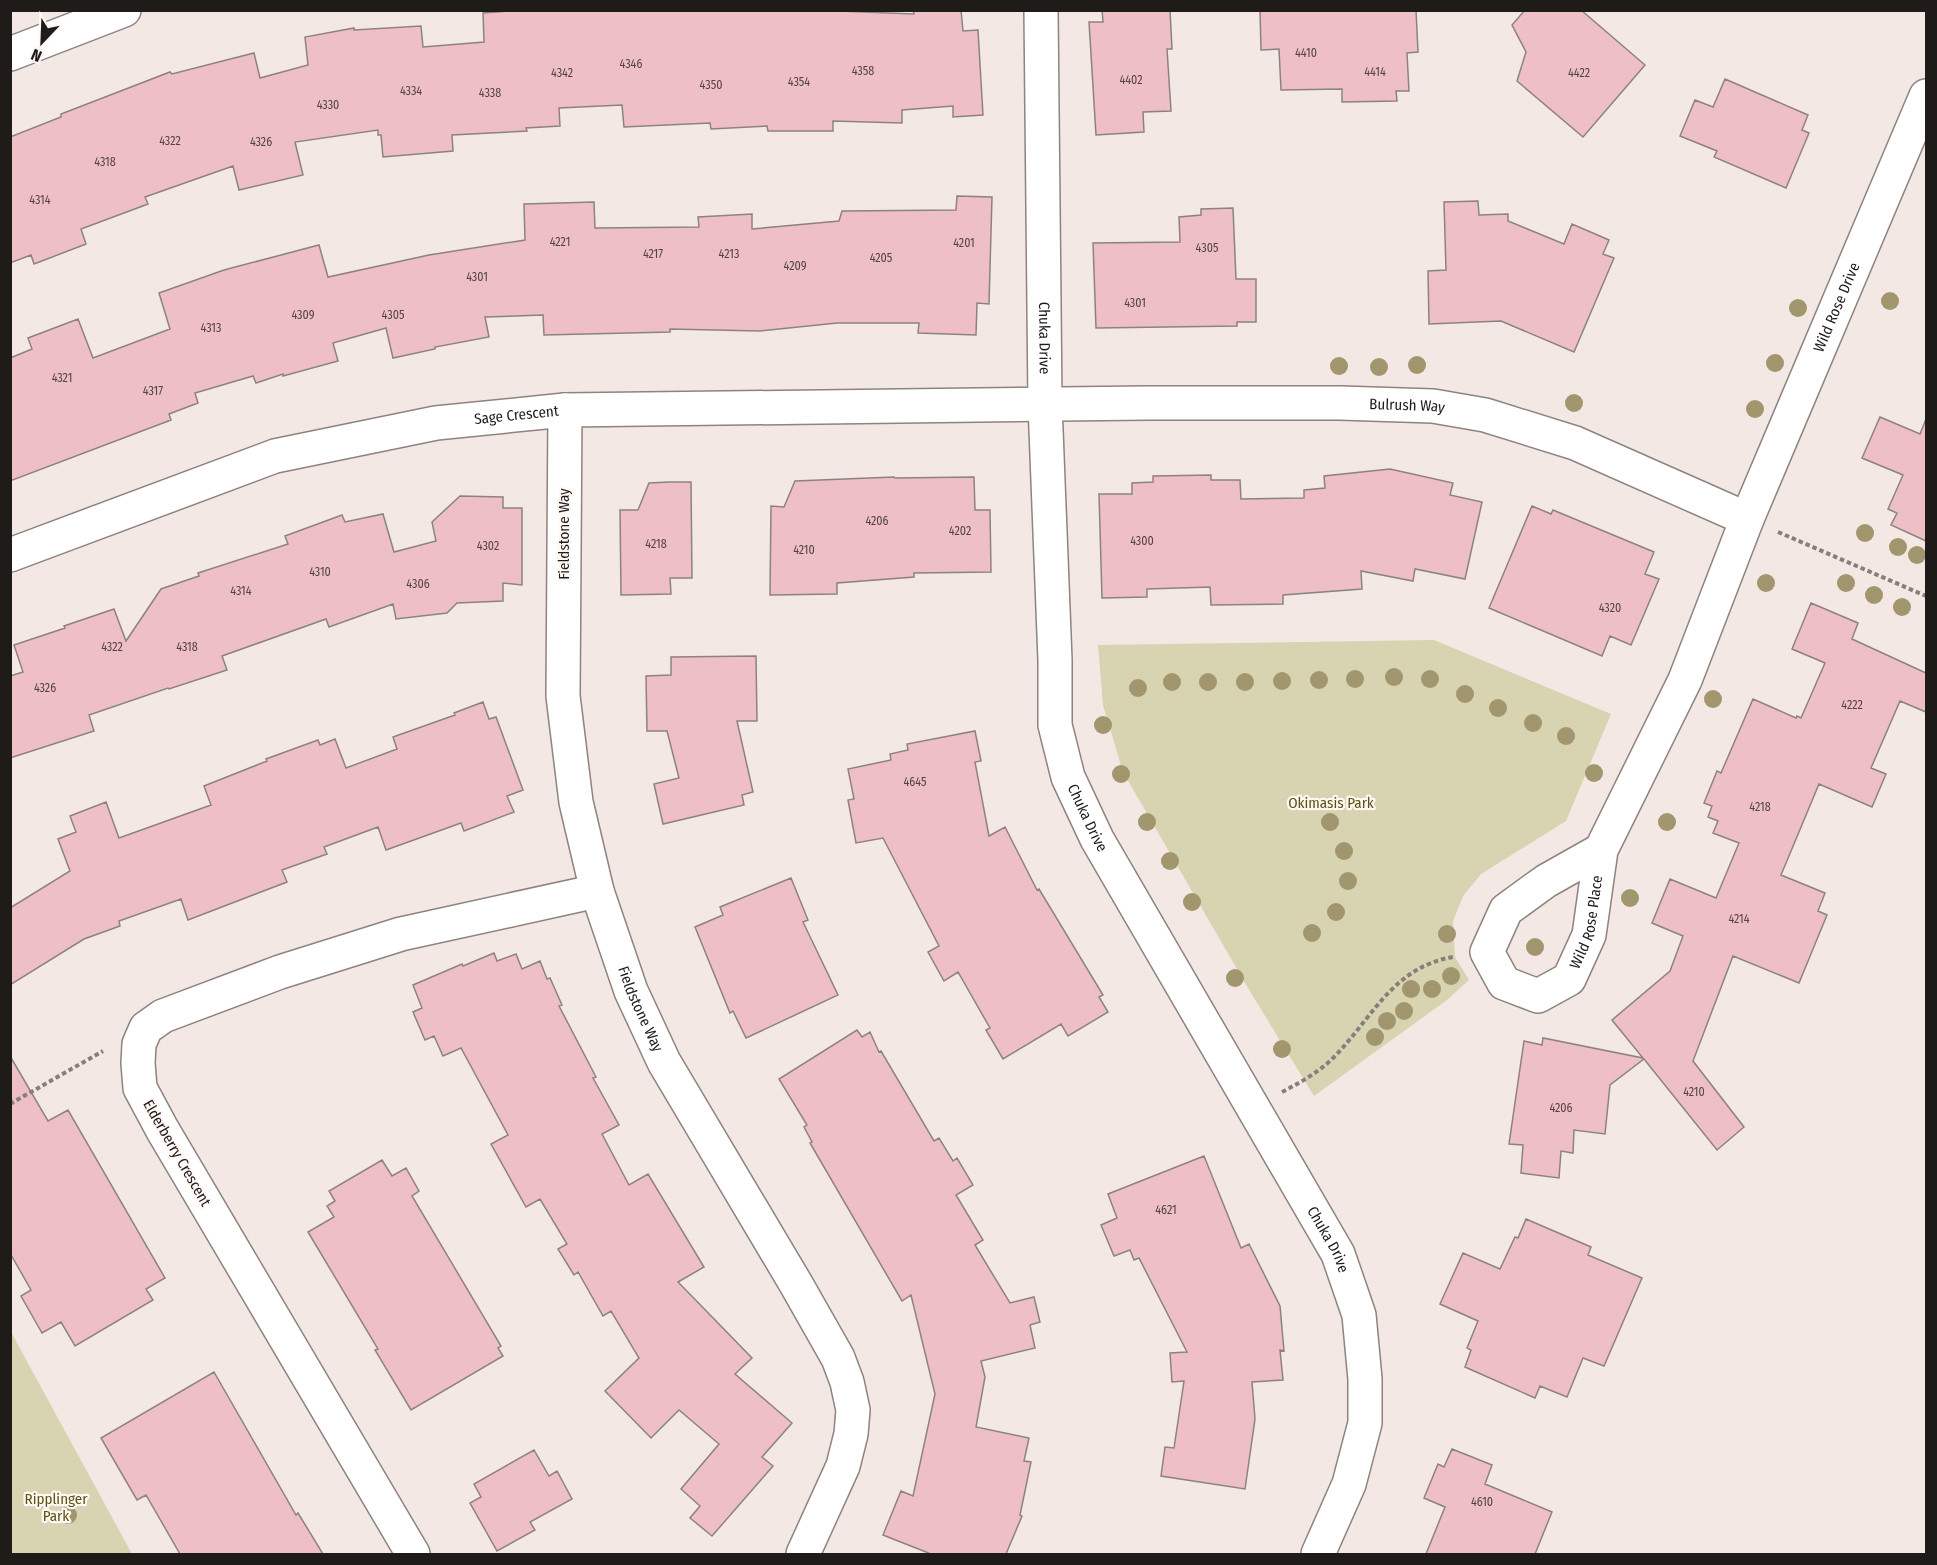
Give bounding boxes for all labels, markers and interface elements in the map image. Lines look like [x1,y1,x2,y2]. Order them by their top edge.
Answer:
north arrow [12,12,72,72]
text: N [28,45,44,66]
house number: 4410 [1295,46,1317,60]
house number: 4346 [620,57,642,71]
house number: 4358 [852,64,874,78]
house number: 4414 [1364,65,1386,79]
house number: 4342 [551,66,573,80]
house number: 4422 [1568,66,1590,80]
house number: 4402 [1119,73,1143,87]
house number: 4354 [788,75,810,89]
house number: 4350 [700,78,722,92]
house number: 4334 [400,84,422,98]
house number: 4338 [479,86,501,100]
house number: 4330 [317,98,339,112]
house number: 4322 [159,134,181,148]
house number: 4326 [250,135,272,149]
house number: 4318 [94,155,116,169]
house number: 4314 [29,193,51,207]
house number: 4221 [550,235,570,249]
house number: 4201 [953,236,975,250]
house number: 4305 [1196,241,1219,255]
house number: 4217 [643,247,663,261]
house number: 4213 [719,247,739,261]
house number: 4205 [870,251,893,265]
house number: 4209 [784,259,807,273]
street label: Wild Rose Drive [1810,260,1864,355]
house number: 4301 [466,270,488,284]
house number: 4301 [1124,296,1146,310]
street label: Chuka Drive [1035,302,1054,374]
house number: 4309 [291,308,315,322]
house number: 4305 [382,308,405,322]
house number: 4313 [201,321,221,335]
house number: 4321 [52,371,72,385]
house number: 4317 [143,384,163,398]
street label: Bulrush Way [1369,395,1446,417]
street label: Sage Crescent [473,402,560,428]
street label: Fieldstone Way [555,488,573,580]
house number: 4206 [865,514,889,528]
house number: 4202 [949,524,971,538]
house number: 4300 [1130,534,1154,548]
house number: 4218 [645,537,667,551]
house number: 4302 [477,539,499,553]
house number: 4210 [793,543,815,557]
house number: 4310 [309,565,331,579]
house number: 4306 [406,577,430,591]
house number: 4314 [230,584,252,598]
house number: 4320 [1599,601,1621,615]
house number: 4322 [101,640,123,654]
house number: 4318 [176,640,198,654]
house number: 4326 [34,681,56,695]
house number: 4222 [1841,698,1863,712]
house number: 4645 [904,775,927,789]
street label: Chuka Drive [1064,781,1111,855]
park label: Okimasis Park [1288,794,1374,812]
house number: 4218 [1749,800,1771,814]
street label: Wild Rose Place [1566,874,1606,972]
house number: 4214 [1728,912,1750,926]
street label: Fieldstone Way [614,964,667,1055]
house number: 4210 [1683,1085,1705,1099]
street label: Elderberry Crescent [139,1097,215,1210]
house number: 4206 [1549,1101,1573,1115]
house number: 4621 [1155,1203,1177,1217]
street label: Chuka Drive [1303,1203,1353,1275]
park label: Ripplinger Park [24,1490,88,1525]
house number: 4610 [1471,1495,1493,1509]

